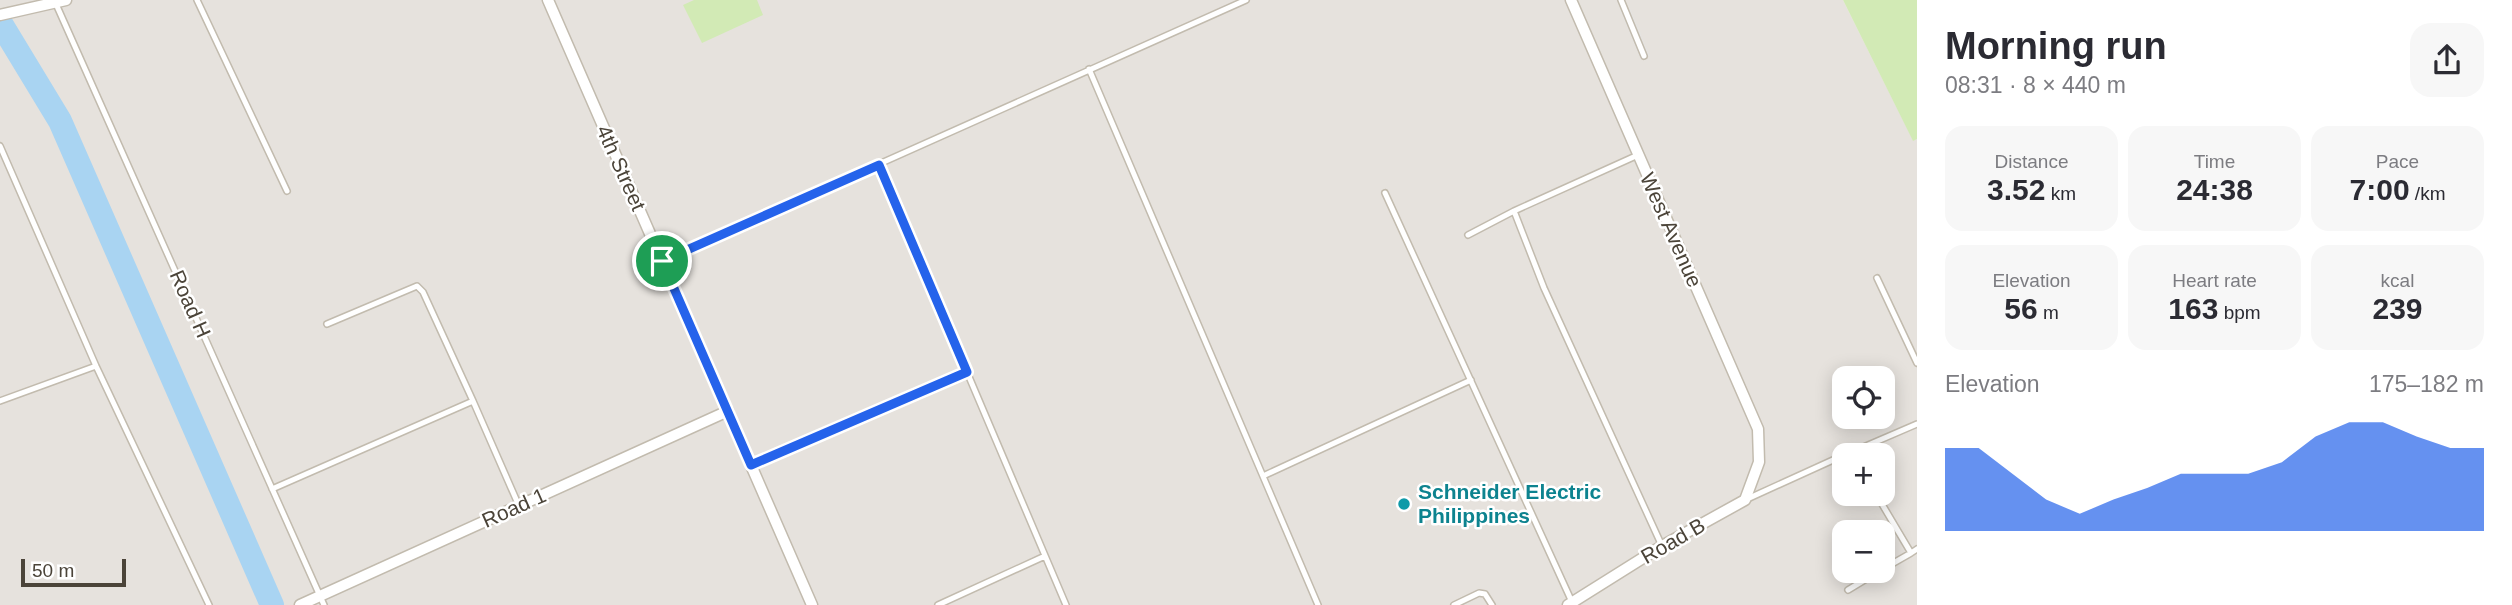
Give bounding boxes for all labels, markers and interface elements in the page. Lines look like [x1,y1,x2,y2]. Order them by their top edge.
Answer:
button: share [2410,23,2484,97]
text: Morning run [1945,25,2167,67]
text: 08:31 · 8 × 440 m [1945,72,2126,98]
street label: 4th Street [592,122,651,214]
text: Distance [1995,151,2068,172]
text: Time [2194,151,2235,172]
text: Pace [2376,151,2419,172]
street label: West Avenue [1636,169,1707,291]
text: 3.52 [1987,173,2045,206]
text: 24:38 [2176,173,2253,206]
text: 7:00 [2350,173,2410,206]
text: km [2045,183,2076,204]
text: /km [2410,183,2445,204]
pin [632,231,692,291]
icon: arrive [643,242,681,280]
street label: Road H [165,267,215,341]
text: Elevation [1992,270,2071,291]
text: Heart rate [2172,270,2257,291]
text: kcal [2381,270,2414,291]
text: 56 [2004,292,2038,325]
text: 163 [2168,292,2218,325]
text: 239 [2372,292,2423,325]
text: m [2038,302,2059,323]
text: bpm [2218,302,2261,323]
map controls [1832,366,1895,583]
button: locate [1832,366,1895,429]
text: Elevation [1945,371,2040,397]
text: 175–182 m [2369,371,2484,397]
button: + [1832,443,1895,506]
place label: Schneider Electric Philippines [1418,480,1602,527]
street label: Road 1 [478,483,549,532]
marker: Schneider Electric Philippines [1396,496,1412,512]
street label: Road B [1637,513,1709,568]
button: − [1832,520,1895,583]
scale bar [21,556,126,588]
text: 50 m [32,560,74,581]

